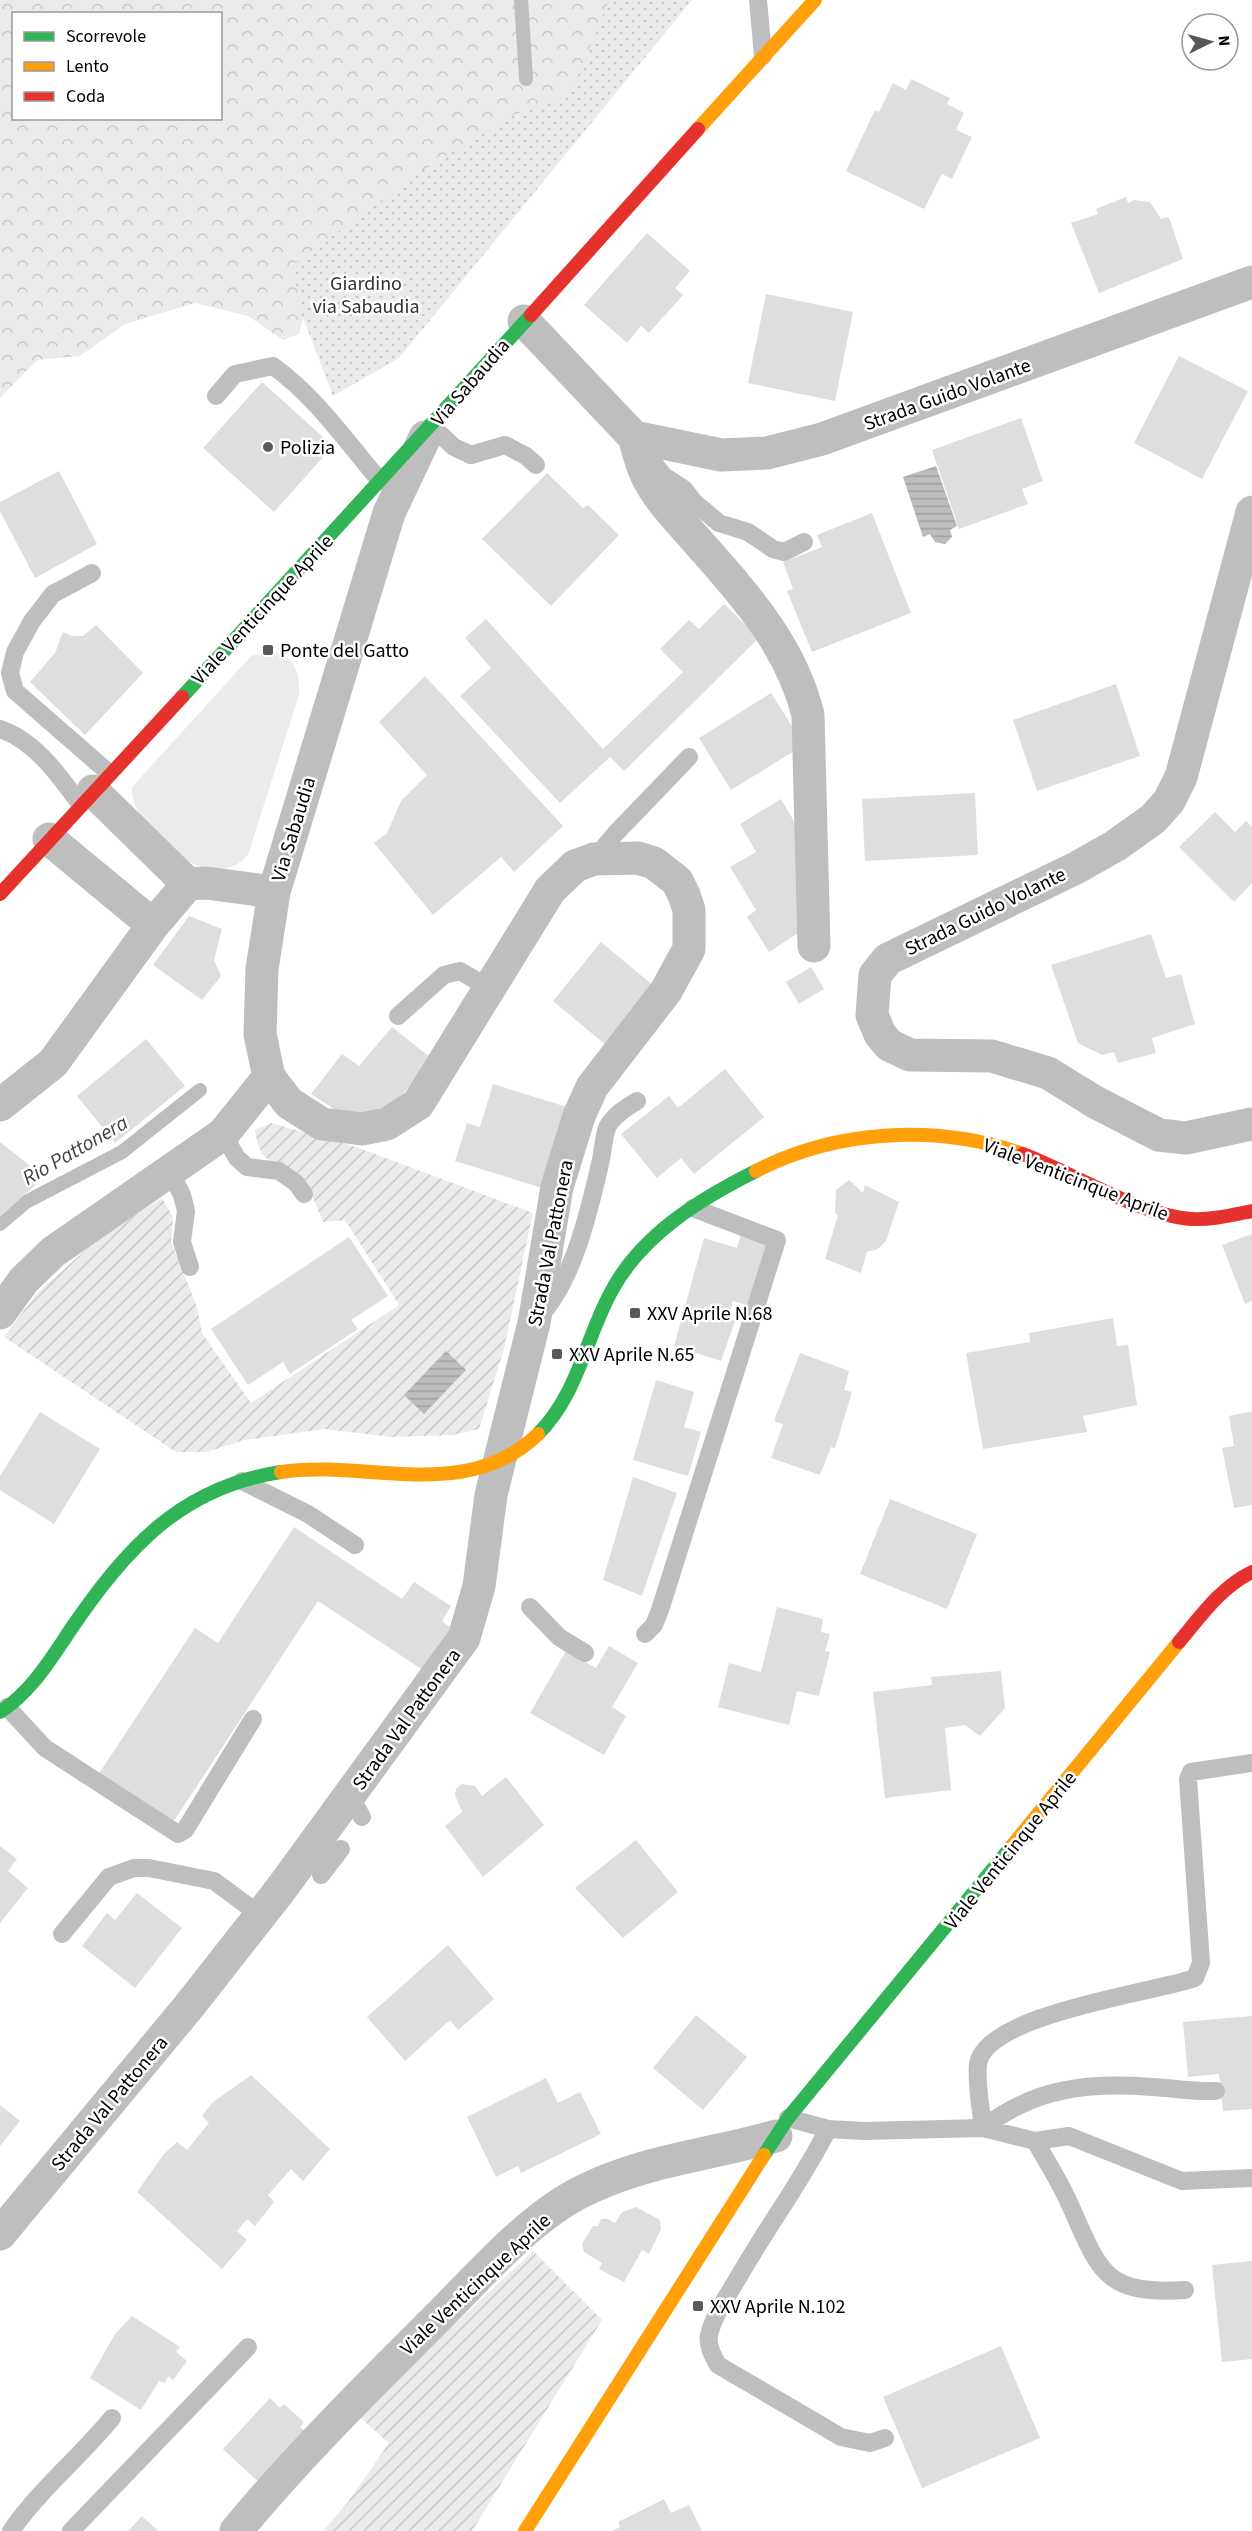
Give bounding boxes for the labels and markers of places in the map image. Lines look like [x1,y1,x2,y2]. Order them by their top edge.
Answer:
place label: Polizia [280,434,335,462]
marker: Polizia [261,440,275,454]
place label: Ponte del Gatto [280,637,409,665]
marker: Ponte del Gatto [261,643,275,657]
place label: XXV Aprile N.68 [647,1300,773,1328]
marker: XXV Aprile N.68 [628,1306,642,1320]
place label: XXV Aprile N.65 [569,1341,694,1369]
marker: XXV Aprile N.65 [550,1347,564,1361]
place label: XXV Aprile N.102 [710,2293,845,2321]
marker: XXV Aprile N.102 [691,2299,705,2313]

